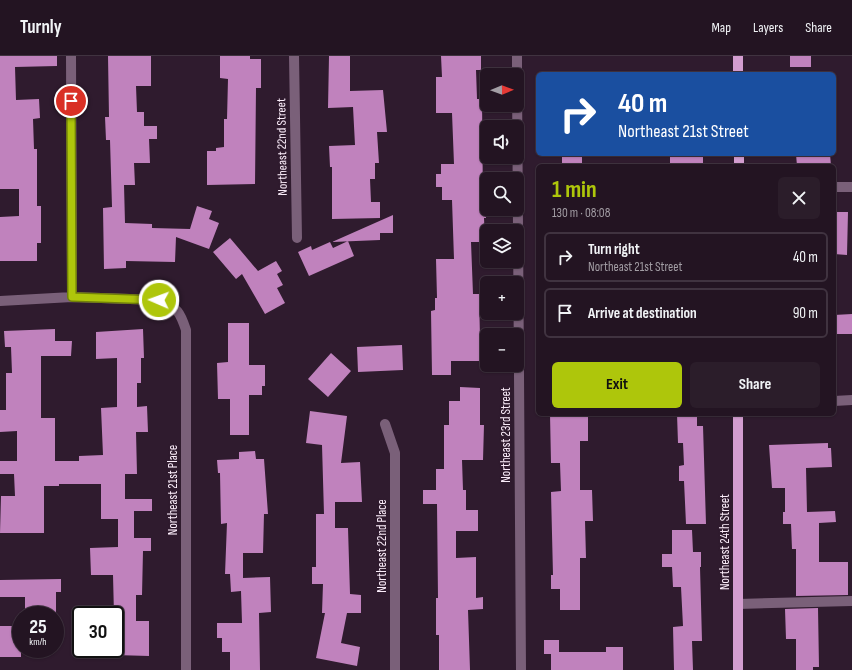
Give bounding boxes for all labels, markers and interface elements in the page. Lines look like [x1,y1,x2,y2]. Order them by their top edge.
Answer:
text: Turnly [20,16,62,39]
text: Map [711,19,731,36]
text: Layers [753,19,783,36]
text: Share [805,19,832,36]
north arrow [480,68,524,112]
map controls [480,68,524,372]
pin [54,84,88,118]
text: 40 m [618,87,667,120]
icon: right [552,88,604,140]
icon: arrive [60,90,82,112]
street label: Northeast 22nd Street [273,98,291,196]
button: sound [480,120,524,164]
text: Northeast 21st Street [618,121,749,142]
button: search [480,172,524,216]
text: 1 min [552,175,597,204]
button: close [778,177,820,219]
text: 130 m · 08:08 [552,205,610,221]
button: layers [480,224,524,268]
text: Turn right [588,240,640,259]
icon: right [554,246,576,268]
text: 40 m [793,248,818,267]
text: Northeast 21st Street [588,259,682,275]
button: + [480,276,524,320]
position arrow [138,279,180,321]
icon: arrive [554,302,576,324]
text: Arrive at destination [588,304,697,323]
text: 90 m [793,304,818,323]
button: − [480,328,524,372]
button: Exit [552,362,682,408]
button: Share [690,362,820,408]
street label: Northeast 23rd Street [498,387,514,483]
street label: Northeast 21st Place [165,445,181,535]
street label: Northeast 24th Street [717,494,733,590]
street label: Northeast 22nd Place [374,499,390,593]
speed limit sign: 30 [72,606,124,658]
text: 25 [29,615,47,639]
text: km/h [29,636,47,648]

